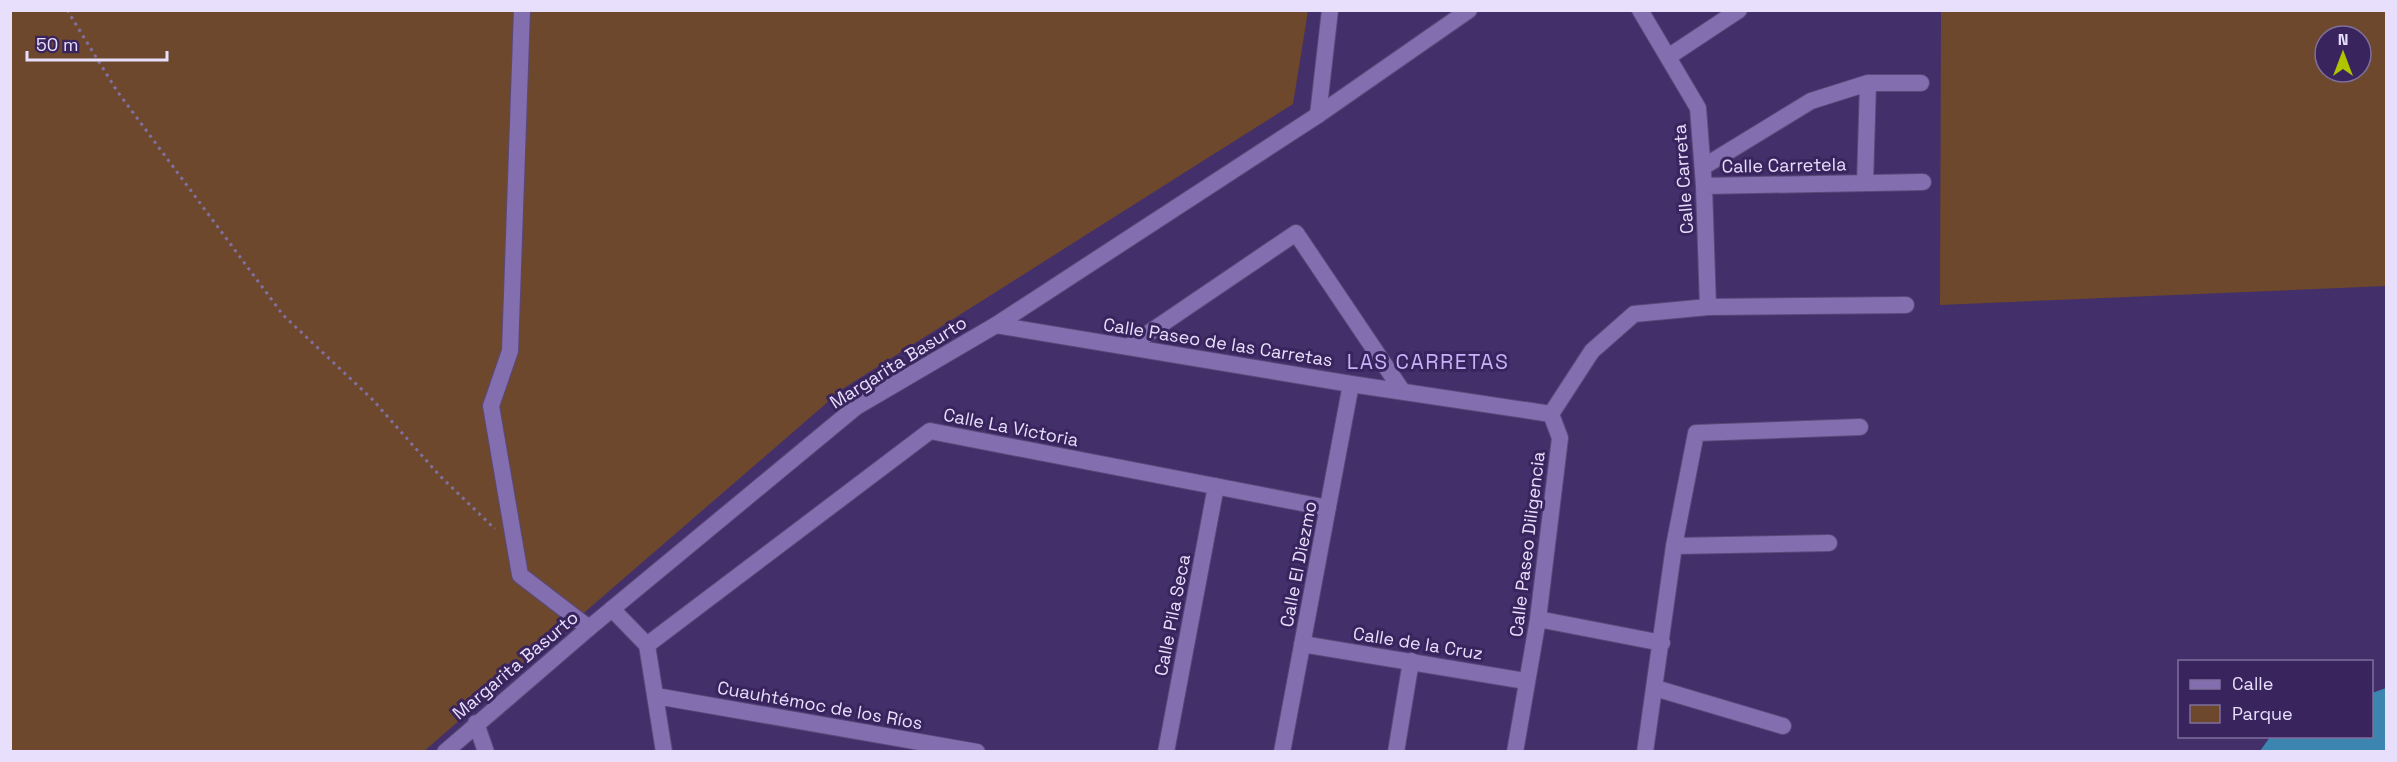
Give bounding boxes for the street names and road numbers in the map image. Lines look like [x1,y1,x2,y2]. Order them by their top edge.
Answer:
street label: Calle Carreta [1668,123,1698,235]
street label: Calle Carretela [1721,152,1847,178]
street label: Margarita Basurto [825,311,971,413]
street label: Calle Paseo de las Carretas [1102,313,1334,371]
street label: Calle La Victoria [941,403,1081,451]
street label: Calle Paseo Diligencia [1504,450,1550,638]
street label: Calle El Diezmo [1275,499,1321,629]
street label: Calle Pila Seca [1149,552,1195,678]
street label: Margarita Basurto [447,606,583,724]
street label: Calle de la Cruz [1351,621,1485,665]
street label: Cuauhtémoc de los Ríos [716,676,924,734]

